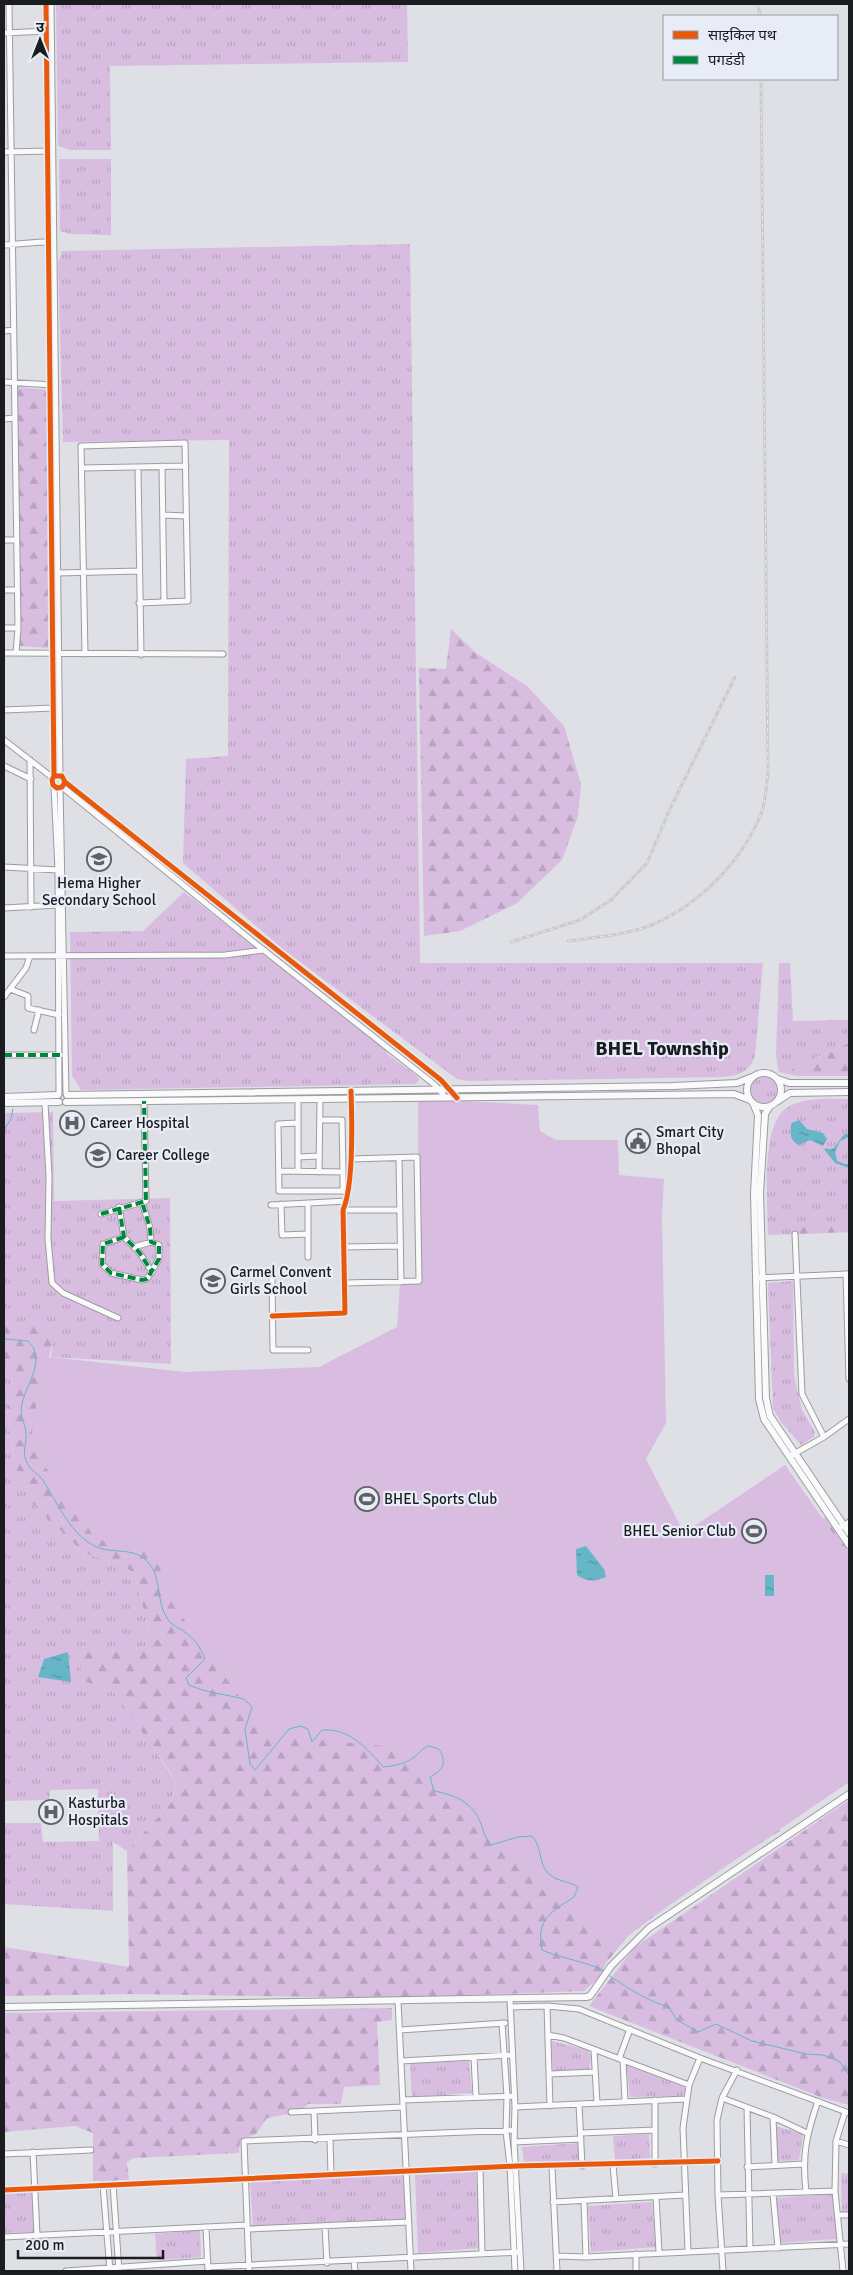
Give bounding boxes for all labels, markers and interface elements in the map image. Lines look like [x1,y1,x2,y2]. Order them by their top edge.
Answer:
north arrow [15,15,65,65]
legend [663,15,838,80]
text: उ [36,19,45,36]
text: साइकिल पथ [708,26,777,44]
text: पगडंडी [708,51,746,69]
school or university icon: Hema Higher Secondary School [86,846,112,872]
place label: Hema Higher Secondary School [42,874,156,909]
district label: BHEL Township [595,1036,729,1061]
hospital icon: Career Hospital [59,1110,85,1136]
place label: Career Hospital [90,1114,189,1132]
place label: Smart City Bhopal [656,1123,724,1158]
public building icon: Smart City Bhopal [625,1128,651,1154]
school or university icon: Career College [85,1142,111,1168]
place label: Career College [116,1146,210,1164]
place label: Carmel Convent Girls School [230,1263,332,1298]
school or university icon: Carmel Convent Girls School [200,1268,226,1294]
sports icon: BHEL Sports Club [354,1486,380,1512]
place label: BHEL Sports Club [384,1490,497,1508]
sports icon: BHEL Senior Club [741,1518,767,1544]
place label: BHEL Senior Club [623,1522,736,1540]
place label: Kasturba Hospitals [68,1794,129,1829]
hospital icon: Kasturba Hospitals [38,1799,64,1825]
scale bar [18,2228,162,2260]
text: 200 m [25,2236,65,2254]

